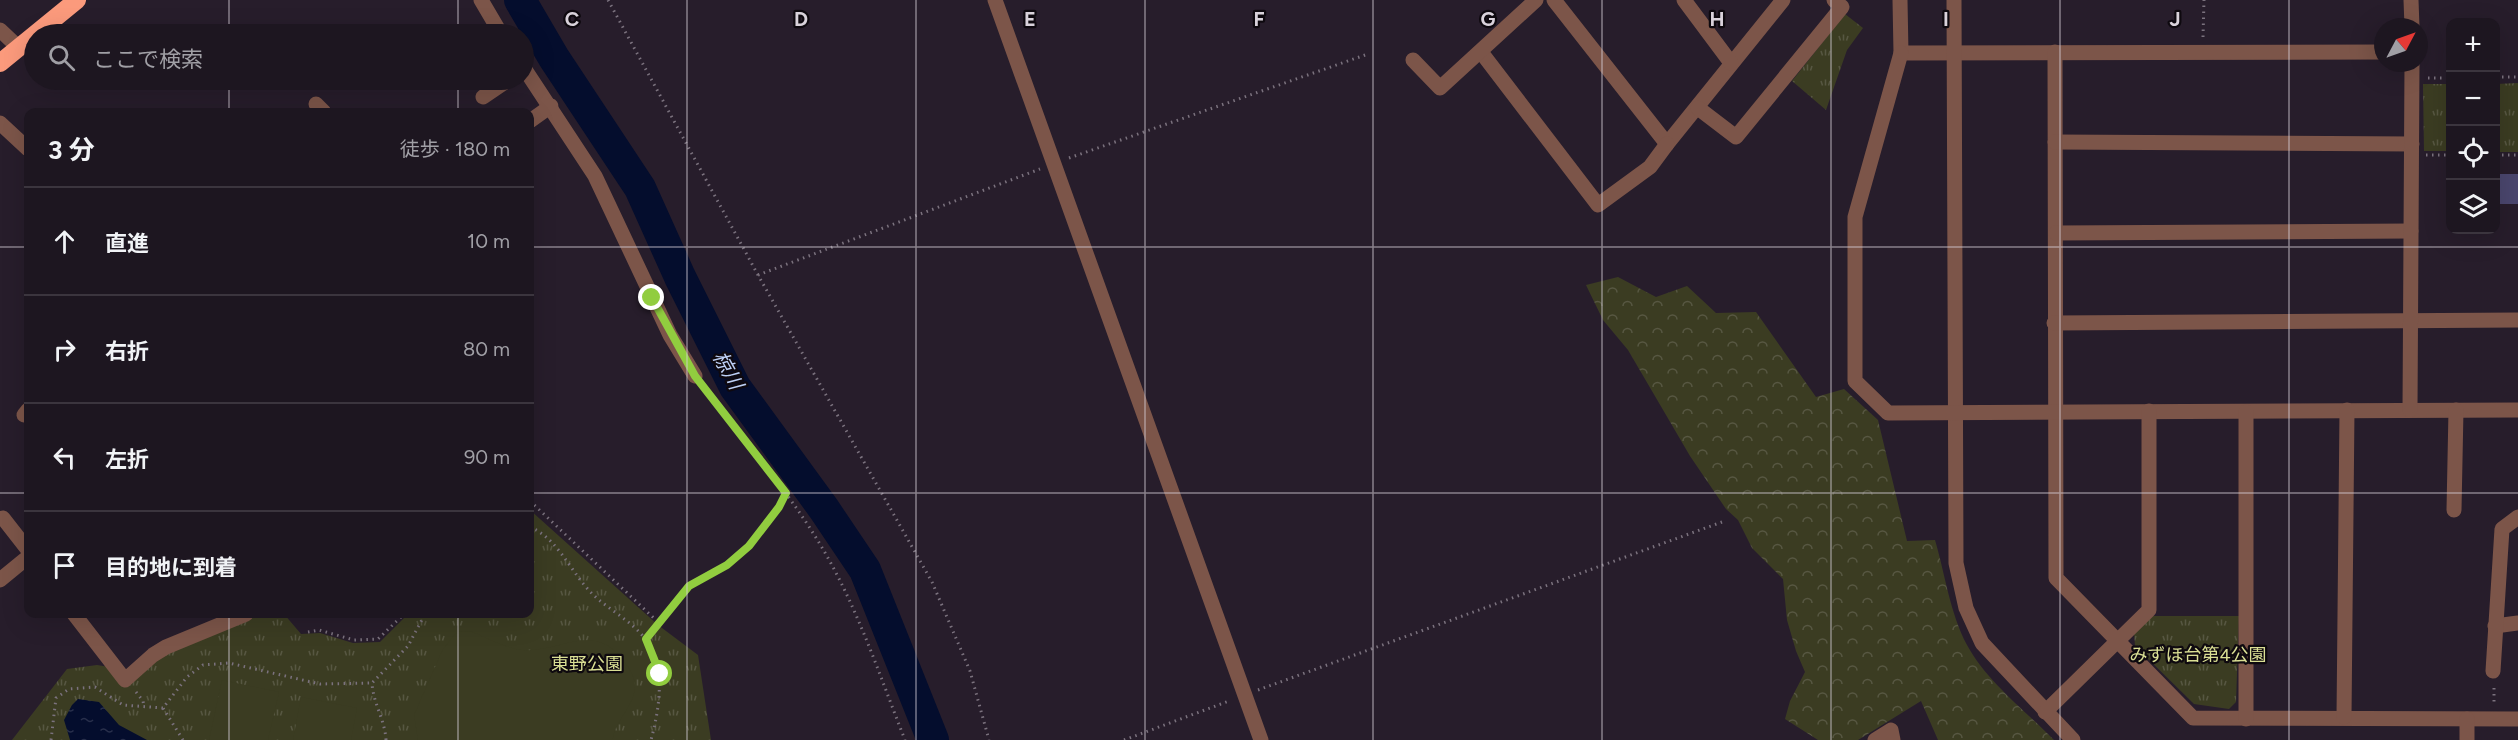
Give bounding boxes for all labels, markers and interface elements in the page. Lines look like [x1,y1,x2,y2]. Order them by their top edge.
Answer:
text: C [565,7,579,31]
text: D [794,7,808,31]
text: E [1024,7,1036,31]
text: F [1253,7,1265,31]
text: G [1481,7,1496,31]
text: H [1710,7,1725,31]
text: I [1943,7,1949,31]
text: J [2169,7,2181,31]
north arrow [2374,18,2428,72]
map controls [2446,18,2500,234]
button: + [2446,18,2500,72]
search box [24,24,534,90]
icon: search [45,41,78,74]
text: ここで検索 [93,46,203,73]
button: − [2446,72,2500,126]
button: locate [2446,126,2500,180]
text: 3 分 [48,134,95,166]
text: 徒歩 · 180 m [400,137,510,161]
button: layers [2446,180,2500,234]
icon: ahead [48,225,81,258]
text: 10 m [467,229,510,253]
text: 直進 [105,230,149,257]
route end [638,284,664,310]
icon: right [48,333,81,366]
text: 80 m [463,337,510,361]
text: 右折 [105,338,149,365]
water label: 椋川 [708,347,749,395]
icon: left [48,441,81,474]
text: 90 m [464,445,510,469]
text: 左折 [105,446,149,473]
icon: arrive [48,549,81,582]
text: 目的地に到着 [105,554,237,581]
park label: みずほ台第4公園 [2129,644,2267,666]
park label: 東野公園 [551,653,623,675]
route start [646,660,672,686]

